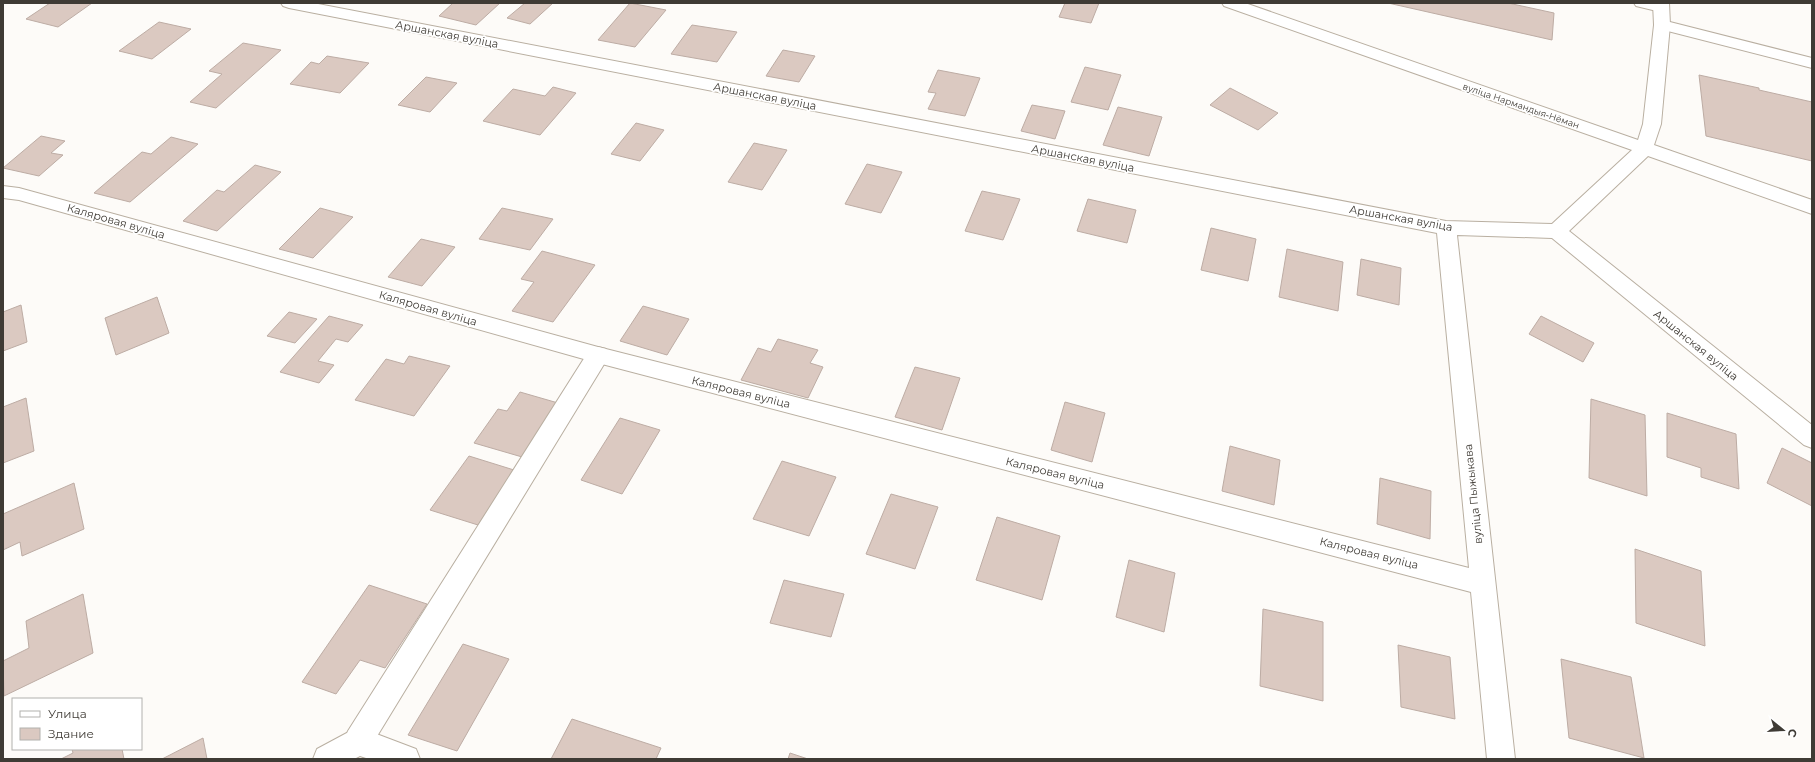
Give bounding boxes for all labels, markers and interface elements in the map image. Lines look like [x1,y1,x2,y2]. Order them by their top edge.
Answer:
street label: Аршанская вуліца [394,17,500,51]
street label: Аршанская вуліца [712,79,818,113]
street label: вуліца Нармандыя-Нёман [1461,80,1581,131]
street label: Аршанская вуліца [1030,141,1136,175]
street label: Каляровая вуліца [65,200,167,242]
street label: Аршанская вуліца [1348,202,1454,234]
street label: Каляровая вуліца [377,287,479,329]
street label: Аршанская вуліца [1651,307,1741,383]
street label: Каляровая вуліца [690,373,792,411]
street label: вуліца Пыжыкава [1461,443,1485,545]
street label: Каляровая вуліца [1004,454,1106,492]
street label: Каляровая вуліца [1318,534,1420,572]
legend [12,698,142,750]
text: Улица [48,706,87,721]
north arrow [1763,710,1803,750]
text: Здание [48,726,94,741]
text: С [1785,727,1800,739]

